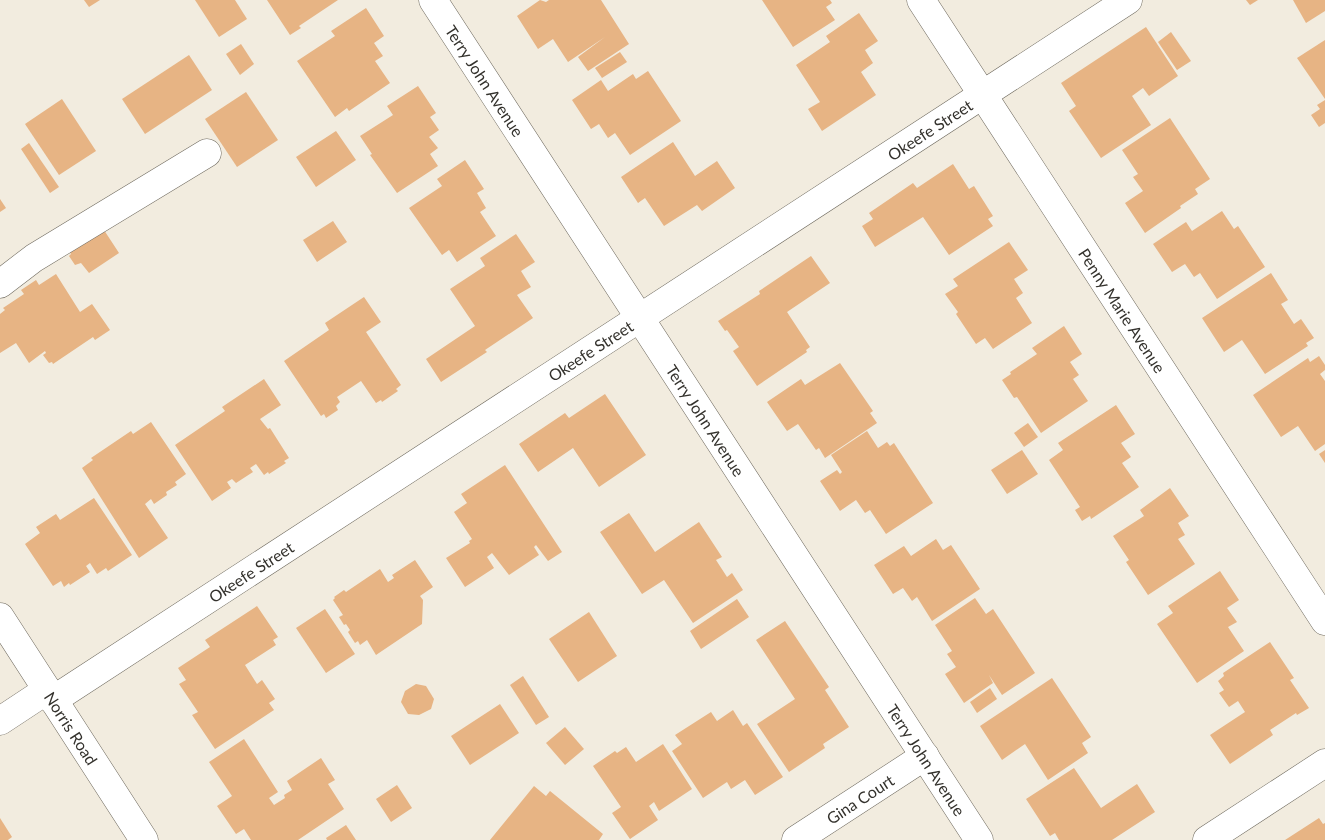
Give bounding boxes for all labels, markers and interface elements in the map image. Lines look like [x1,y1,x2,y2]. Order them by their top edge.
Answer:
street label: Terry John Avenue [442,21,528,140]
street label: Okeefe Street [884,95,976,164]
street label: Penny Marie Avenue [1075,244,1170,376]
street label: Okeefe Street [544,316,636,385]
street label: Terry John Avenue [663,361,749,479]
street label: Okeefe Street [205,537,297,606]
street label: Norris Road [41,688,102,768]
street label: Terry John Avenue [884,700,970,819]
street label: Gina Court [822,770,897,827]

